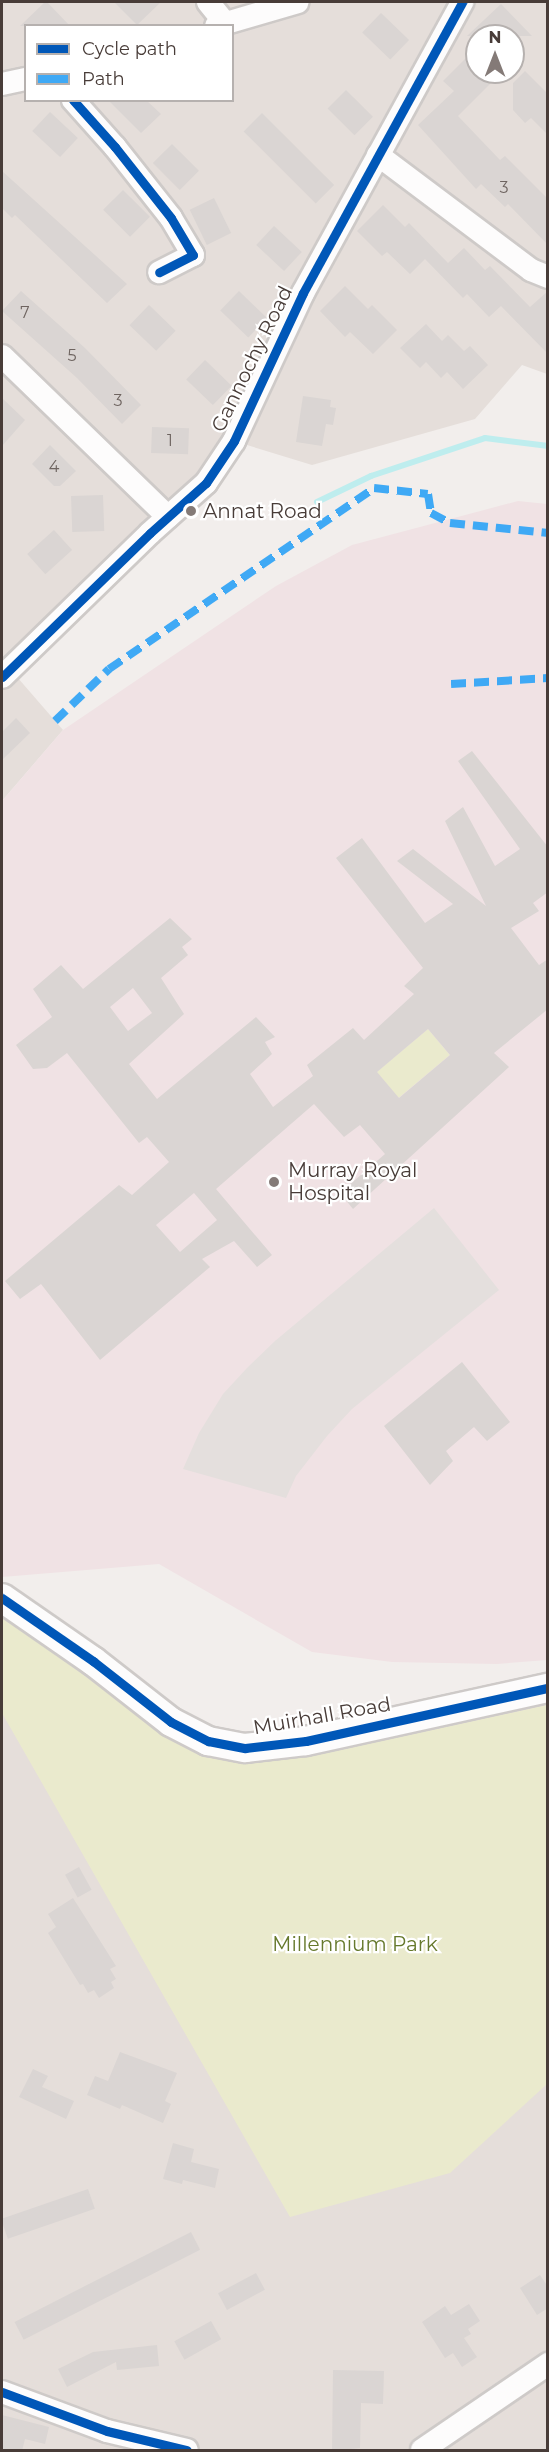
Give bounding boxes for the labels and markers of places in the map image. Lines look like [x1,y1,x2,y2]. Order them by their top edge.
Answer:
place label: Annat Road [203,499,322,523]
marker: Annat Road [184,504,198,518]
place label: Murray Royal Hospital [288,1158,417,1205]
marker: Murray Royal Hospital [265,1173,283,1191]

